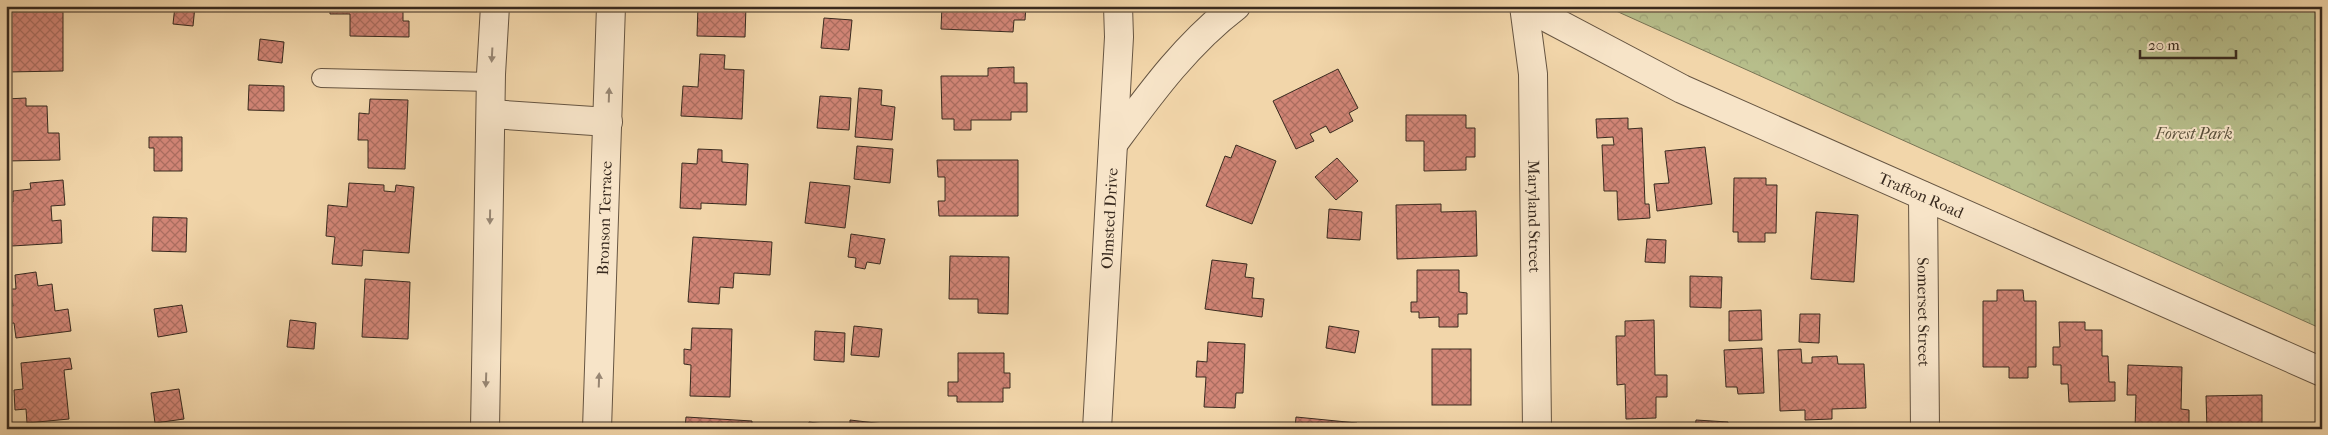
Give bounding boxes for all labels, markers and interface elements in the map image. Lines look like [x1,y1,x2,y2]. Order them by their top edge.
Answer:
scale bar [2140,28,2237,60]
text: 20 m [2148,36,2180,54]
one-way arrow [487,47,495,63]
one-way arrow [605,87,613,103]
park label: Forest Park [2154,124,2233,143]
street label: Maryland Street [1524,160,1544,273]
street label: Bronson Terrace [593,161,616,276]
street label: Olmsted Drive [1097,167,1122,269]
street label: Trafton Road [1875,168,1967,222]
one-way arrow [485,210,493,226]
street label: Somerset Street [1914,257,1933,367]
one-way arrow [482,372,490,388]
one-way arrow [595,372,603,388]

